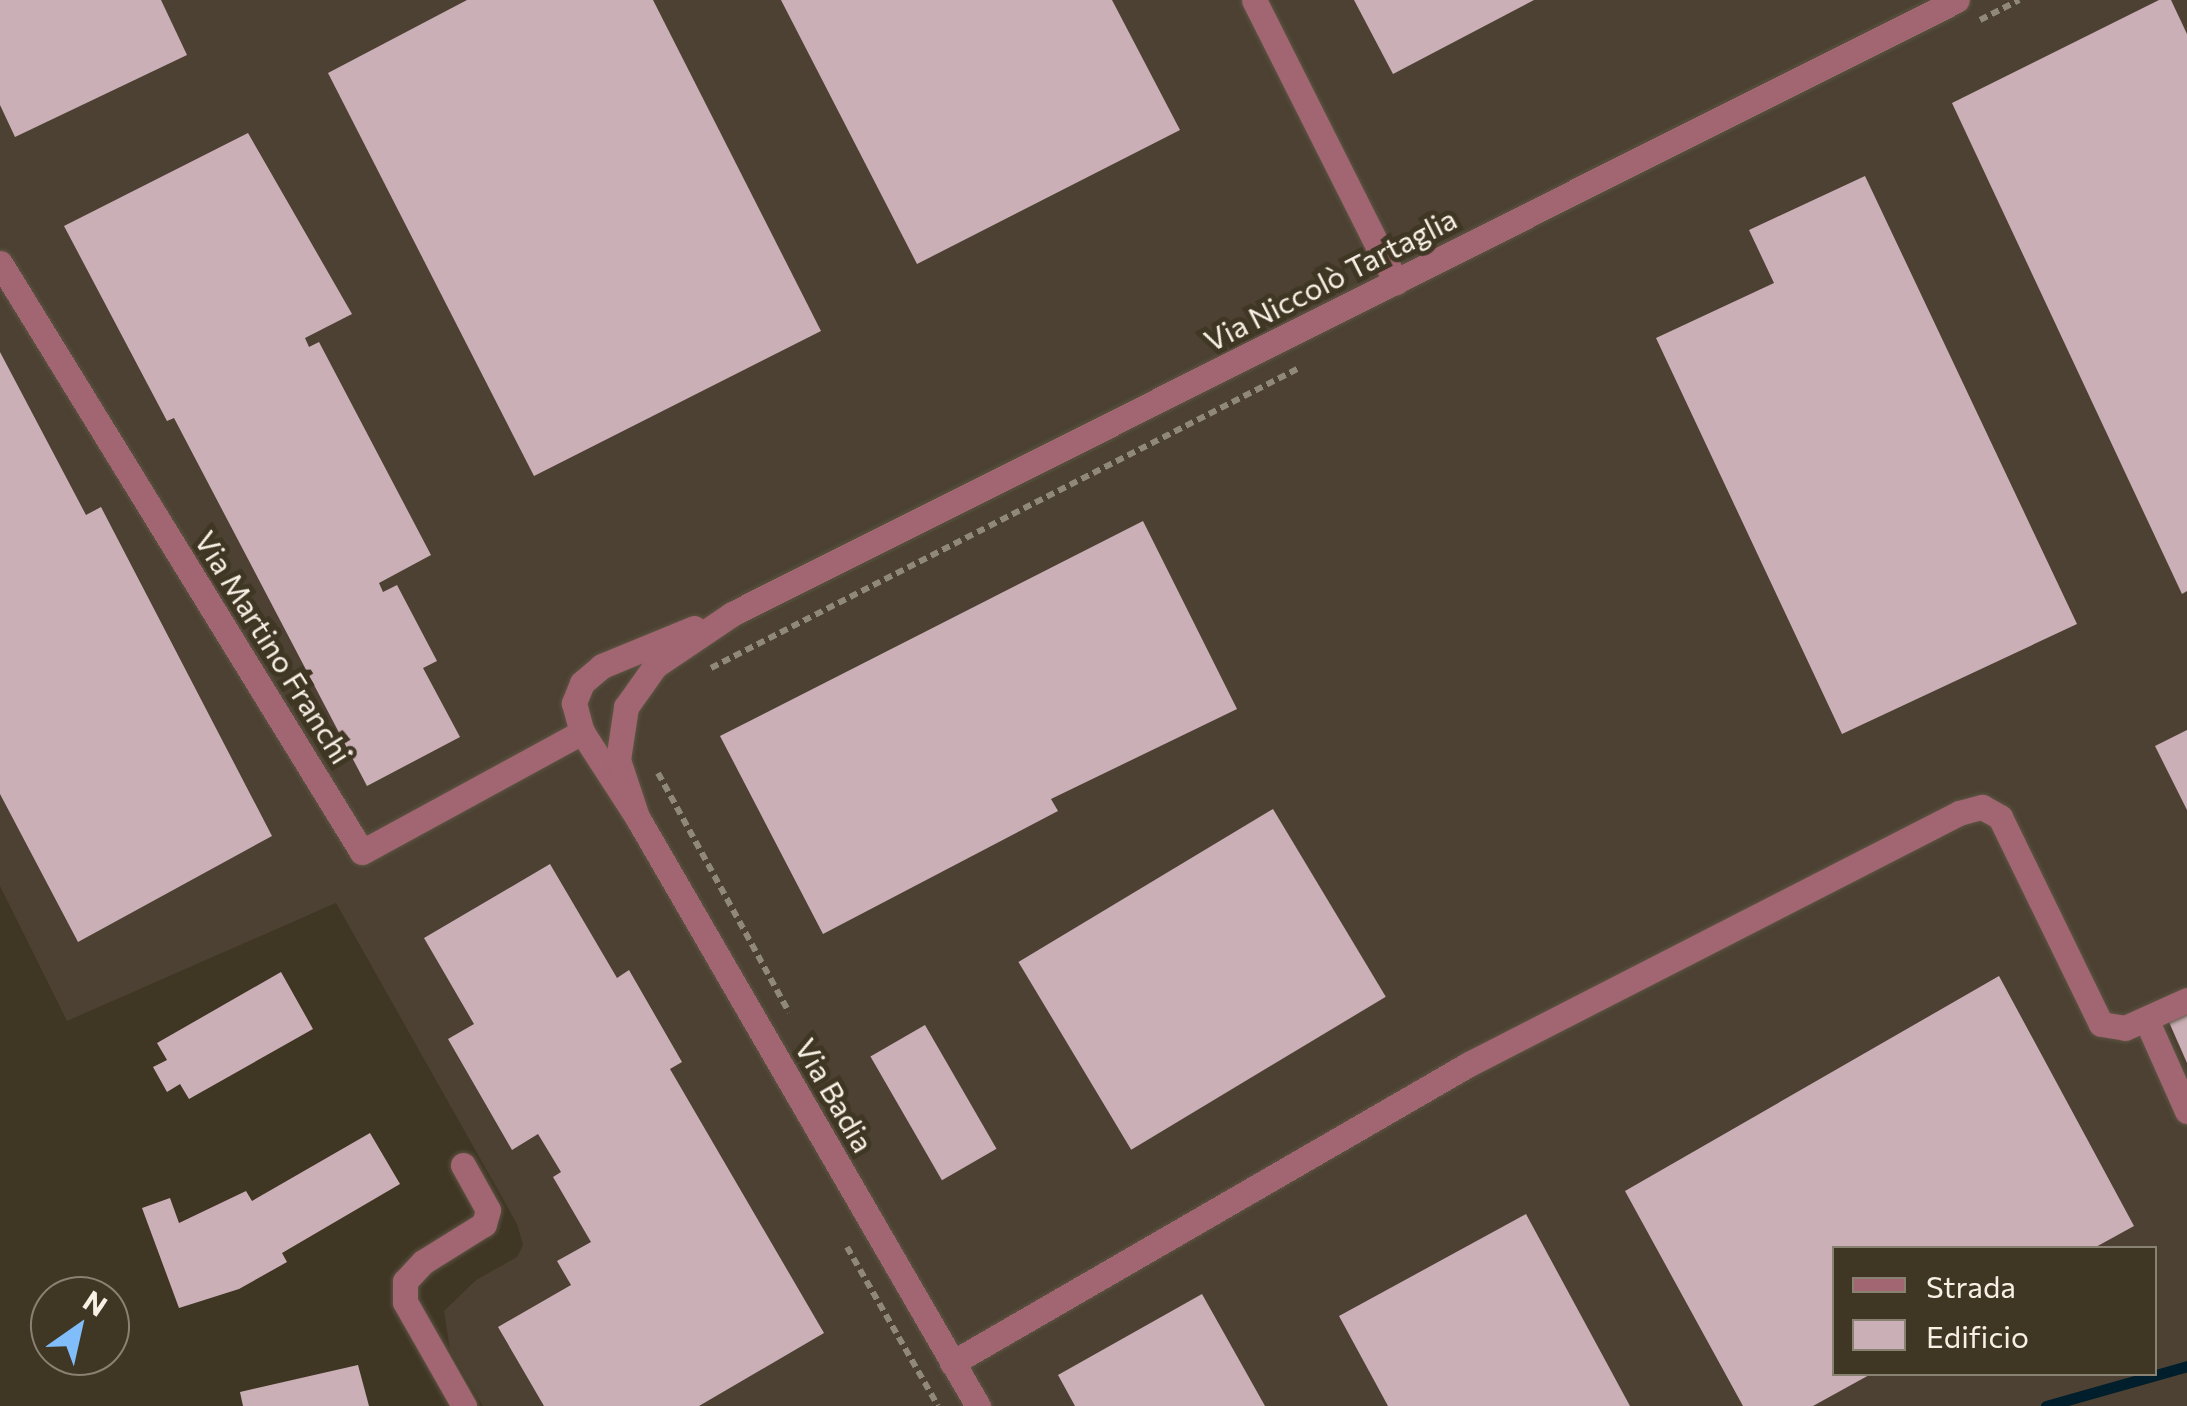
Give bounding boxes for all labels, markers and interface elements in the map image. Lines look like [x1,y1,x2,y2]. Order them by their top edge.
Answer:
street label: Via Niccolò Tartaglia [1198,200,1462,358]
street label: Via Martino Franchi [188,524,360,770]
street label: Via Badia [788,1032,882,1158]
legend [1832,1246,2157,1376]
text: Strada [1926,1267,2016,1304]
north arrow [30,1276,130,1376]
text: N [77,1283,114,1323]
text: Edificio [1926,1317,2029,1354]

